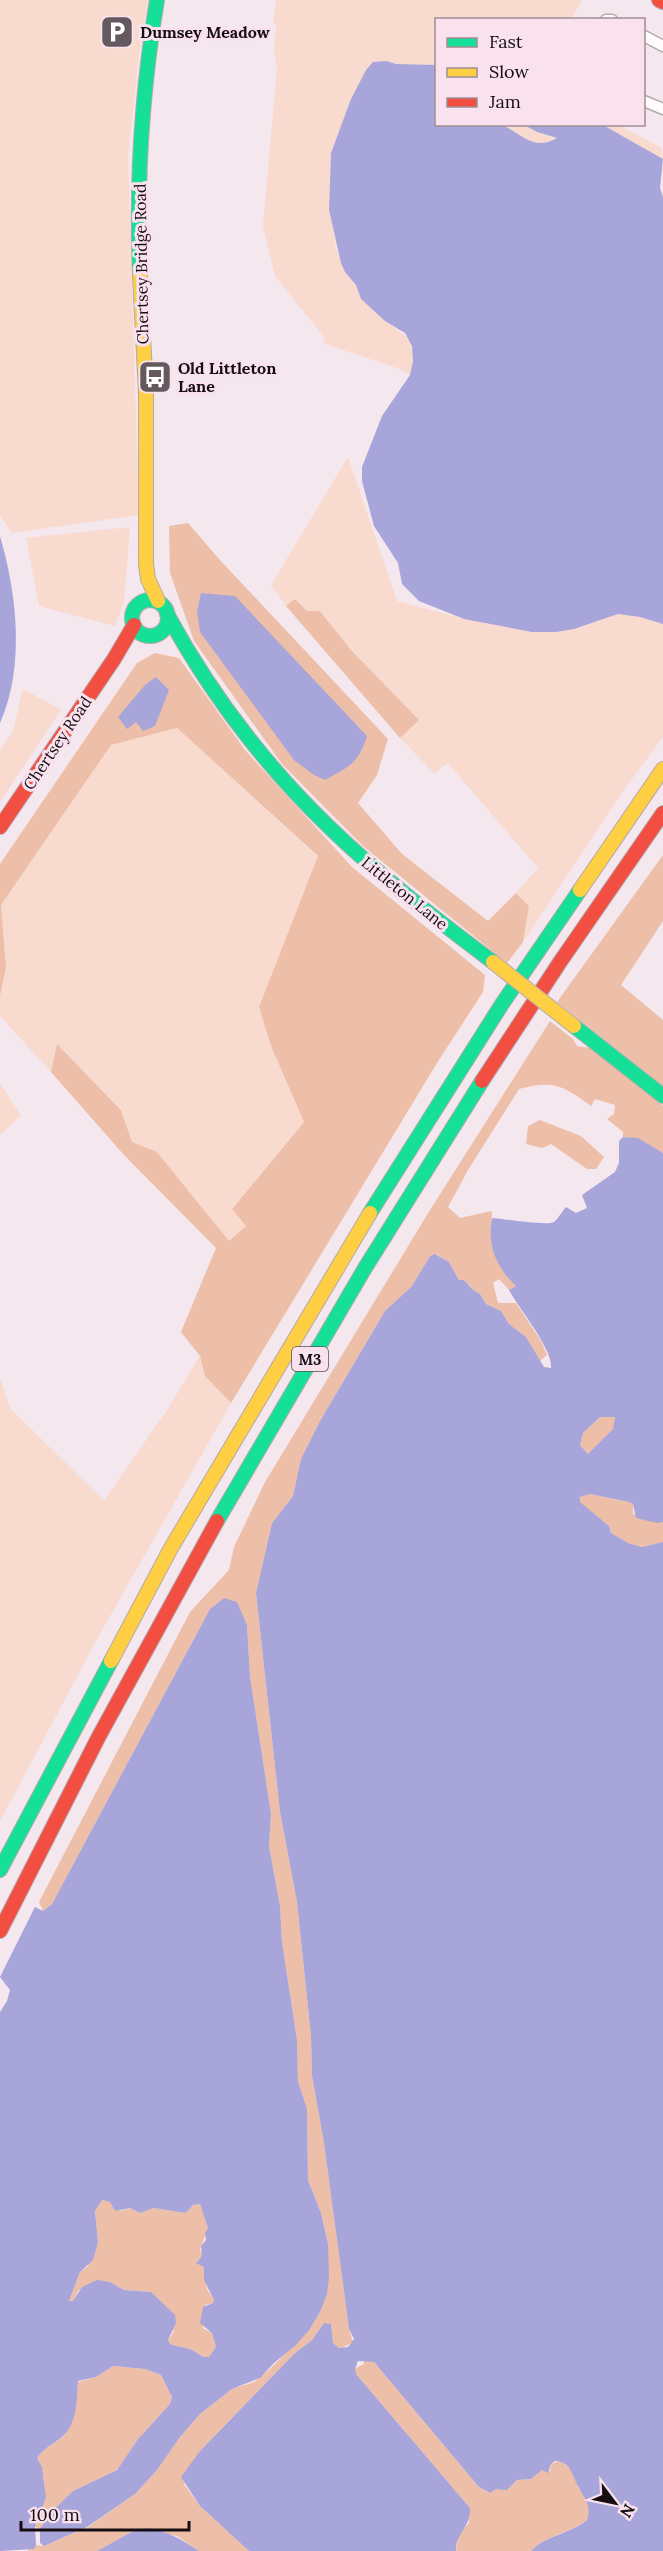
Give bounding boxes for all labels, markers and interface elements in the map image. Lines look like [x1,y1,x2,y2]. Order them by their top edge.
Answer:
parking icon: Dumsey Meadow [99,14,135,50]
legend [435,18,645,126]
place label: Dumsey Meadow [140,22,270,42]
text: Fast [489,30,523,53]
text: Slow [489,60,529,83]
text: Jam [488,90,521,113]
street label: Chertsey Bridge Road [130,183,152,345]
place label: Old Littleton Lane [178,358,276,396]
bus stop icon: Old Littleton Lane [137,359,173,395]
street label: Chertsey Road [18,692,96,794]
street label: Littleton Lane [358,852,452,934]
road number: M3 [292,1347,328,1371]
north arrow [585,2473,645,2533]
scale bar [21,2494,189,2532]
text: N [616,2500,639,2521]
text: 100 m [30,2503,80,2526]

